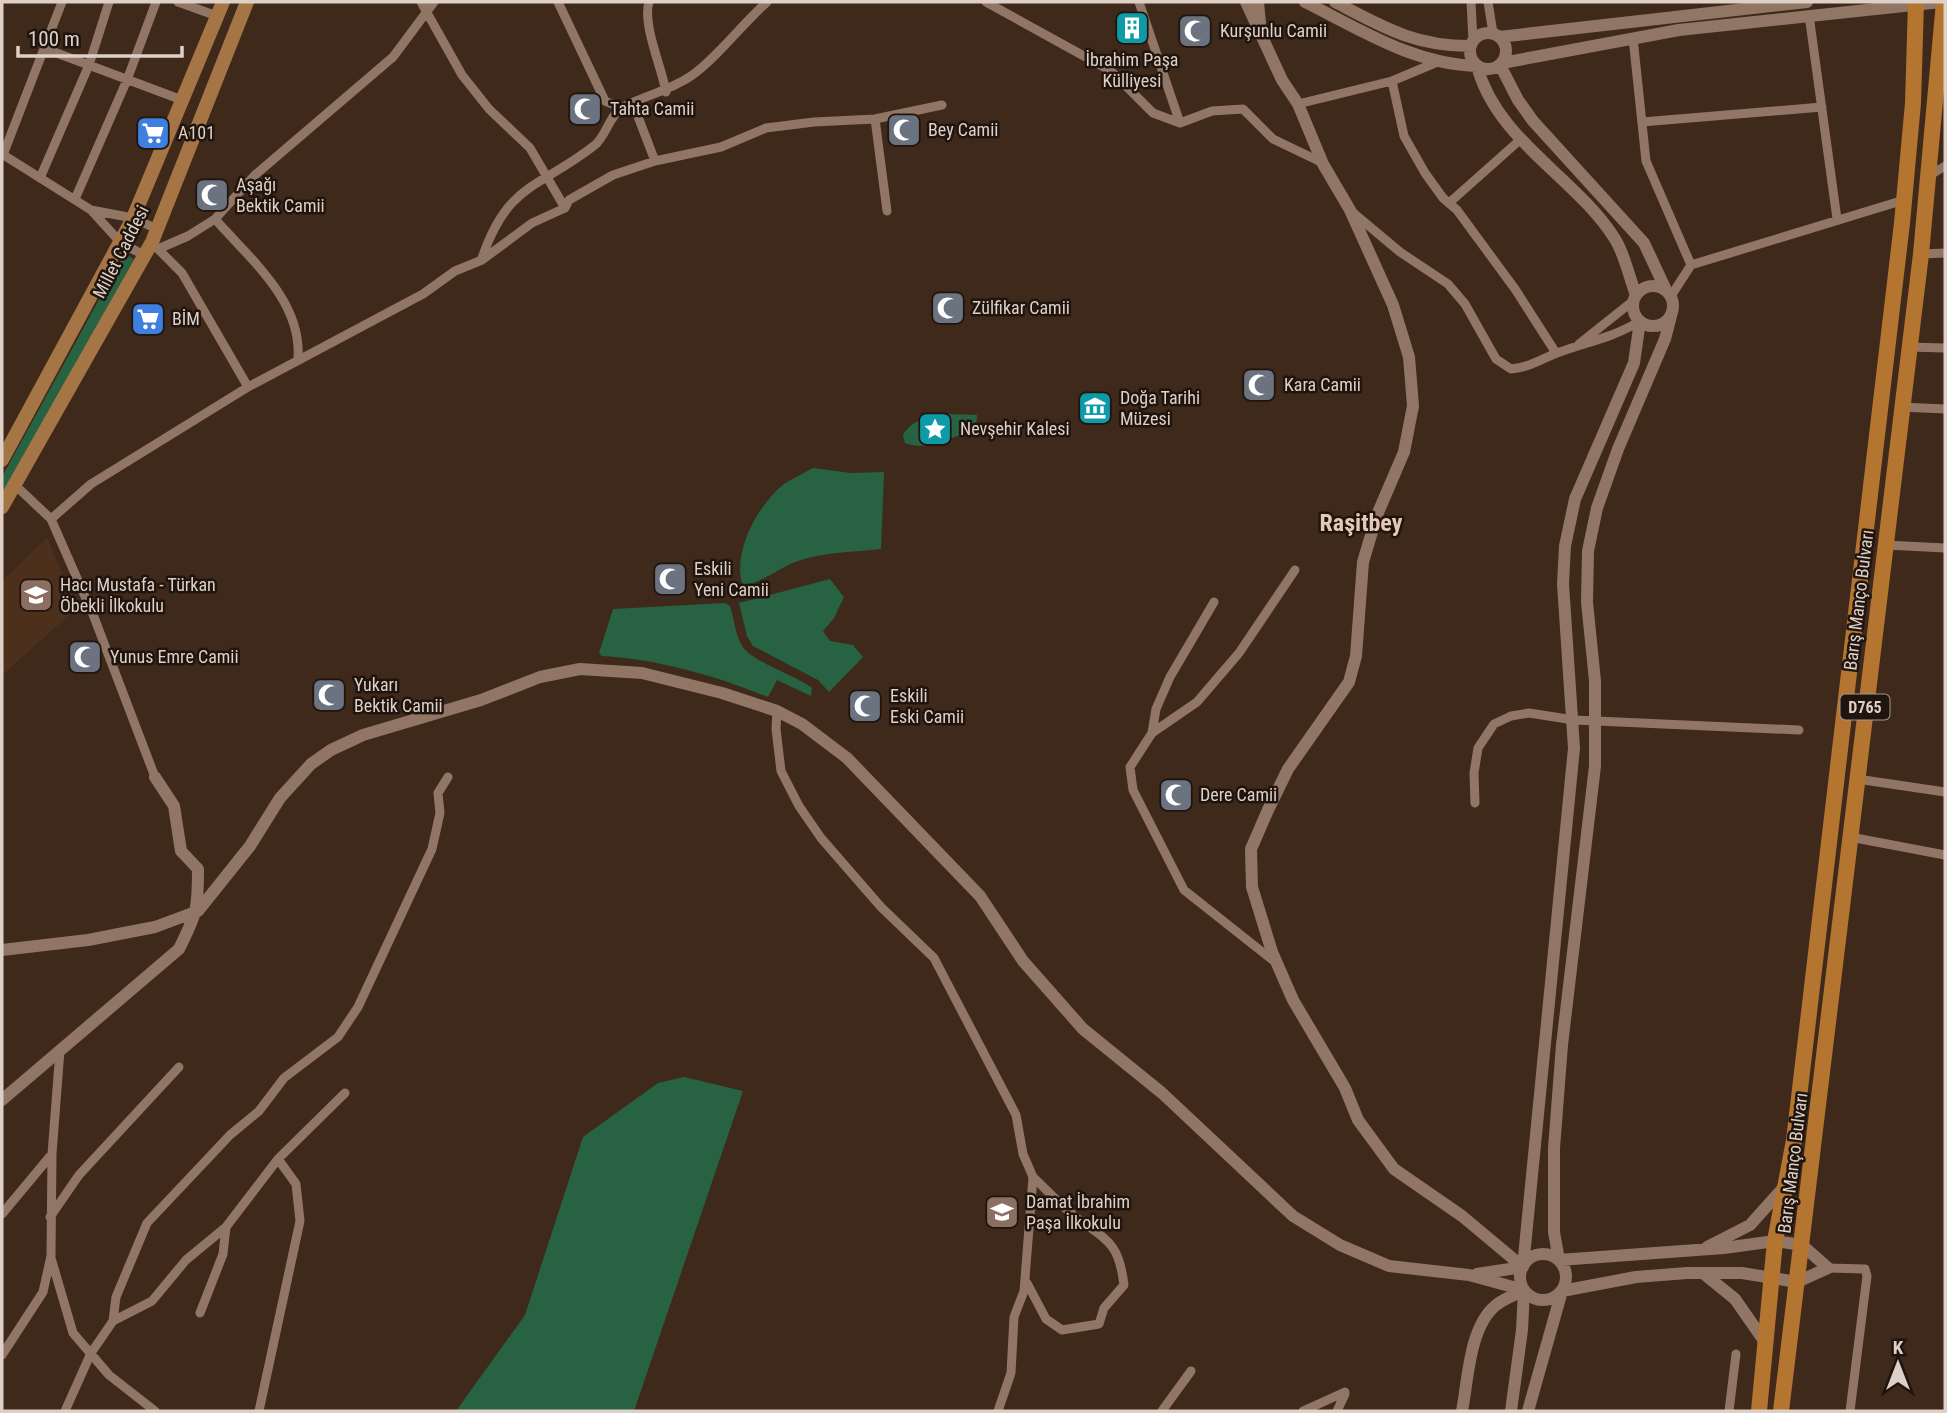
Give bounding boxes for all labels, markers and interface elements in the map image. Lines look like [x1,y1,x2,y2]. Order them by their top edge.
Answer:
building icon: İbrahim Paşa Külliyesi [1113,9,1151,47]
mosque icon: Kurşunlu Camii [1176,12,1214,50]
scale bar [18,14,182,58]
place label: Kurşunlu Camii [1220,20,1327,41]
text: 100 m [28,27,80,51]
place label: İbrahim Paşa Külliyesi [1086,49,1178,91]
mosque icon: Tahta Camii [566,90,604,128]
place label: Tahta Camii [610,98,694,119]
mosque icon: Bey Camii [885,111,923,149]
supermarket icon: A101 [134,114,172,152]
place label: Bey Camii [928,119,998,140]
place label: A101 [178,122,215,143]
place label: Aşağı Bektik Camii [236,174,325,216]
mosque icon: Aşağı Bektik Camii [193,176,231,214]
street label: Millet Caddesi [88,202,153,302]
mosque icon: Zülfikar Camii [929,289,967,327]
place label: Zülfikar Camii [972,297,1070,318]
supermarket icon: BİM [129,300,167,338]
place label: BİM [172,308,200,329]
mosque icon: Kara Camii [1240,366,1278,404]
place label: Kara Camii [1284,374,1361,395]
place label: Doğa Tarihi Müzesi [1120,387,1200,429]
museum icon: Doğa Tarihi Müzesi [1076,389,1114,427]
place icon: Nevşehir Kalesi [916,410,954,448]
place label: Nevşehir Kalesi [960,418,1070,439]
district label: Raşitbey [1320,509,1403,537]
street label: Barış Manço Bulvarı [1839,528,1878,671]
place label: Eskili Yeni Camii [694,558,769,600]
mosque icon: Eskili Yeni Camii [651,560,689,598]
place label: Hacı Mustafa - Türkan Öbekli İlkokulu [60,574,216,616]
school or university icon: Hacı Mustafa - Türkan Öbekli İlkokulu [17,576,55,614]
mosque icon: Yunus Emre Camii [66,638,104,676]
place label: Yunus Emre Camii [110,646,239,667]
place label: Yukarı Bektik Camii [354,674,443,716]
mosque icon: Yukarı Bektik Camii [310,676,348,714]
place label: Eskili Eski Camii [890,685,964,727]
mosque icon: Eskili Eski Camii [846,687,884,725]
road number: D765 [1840,694,1890,720]
mosque icon: Dere Camii [1157,776,1195,814]
place label: Dere Camii [1200,784,1277,805]
street label: Barış Manço Bulvarı [1773,1091,1812,1234]
place label: Damat İbrahim Paşa İlkokulu [1026,1191,1130,1233]
school or university icon: Damat İbrahim Paşa İlkokulu [983,1193,1021,1231]
north arrow [1863,1329,1933,1399]
text: K [1893,1336,1904,1359]

